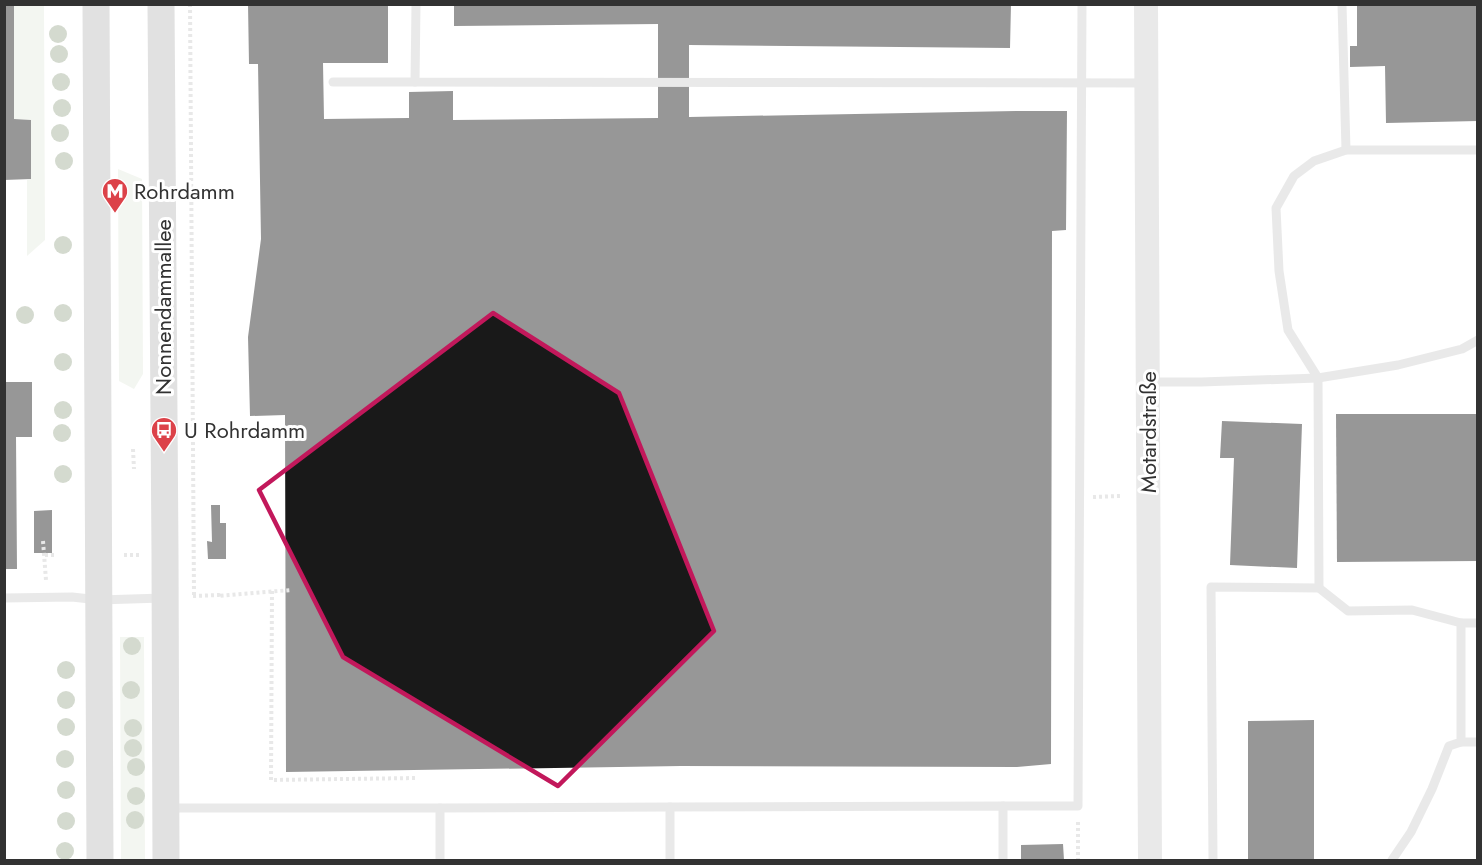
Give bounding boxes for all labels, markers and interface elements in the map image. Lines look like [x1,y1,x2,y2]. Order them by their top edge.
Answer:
place label: Rohrdamm [134,175,235,207]
metro station icon: Rohrdamm [100,176,130,214]
street label: Nonnendammallee [147,219,179,395]
street label: Motardstraße [1132,371,1164,493]
place label: U Rohrdamm [184,414,305,446]
bus stop icon: U Rohrdamm [149,415,179,453]

